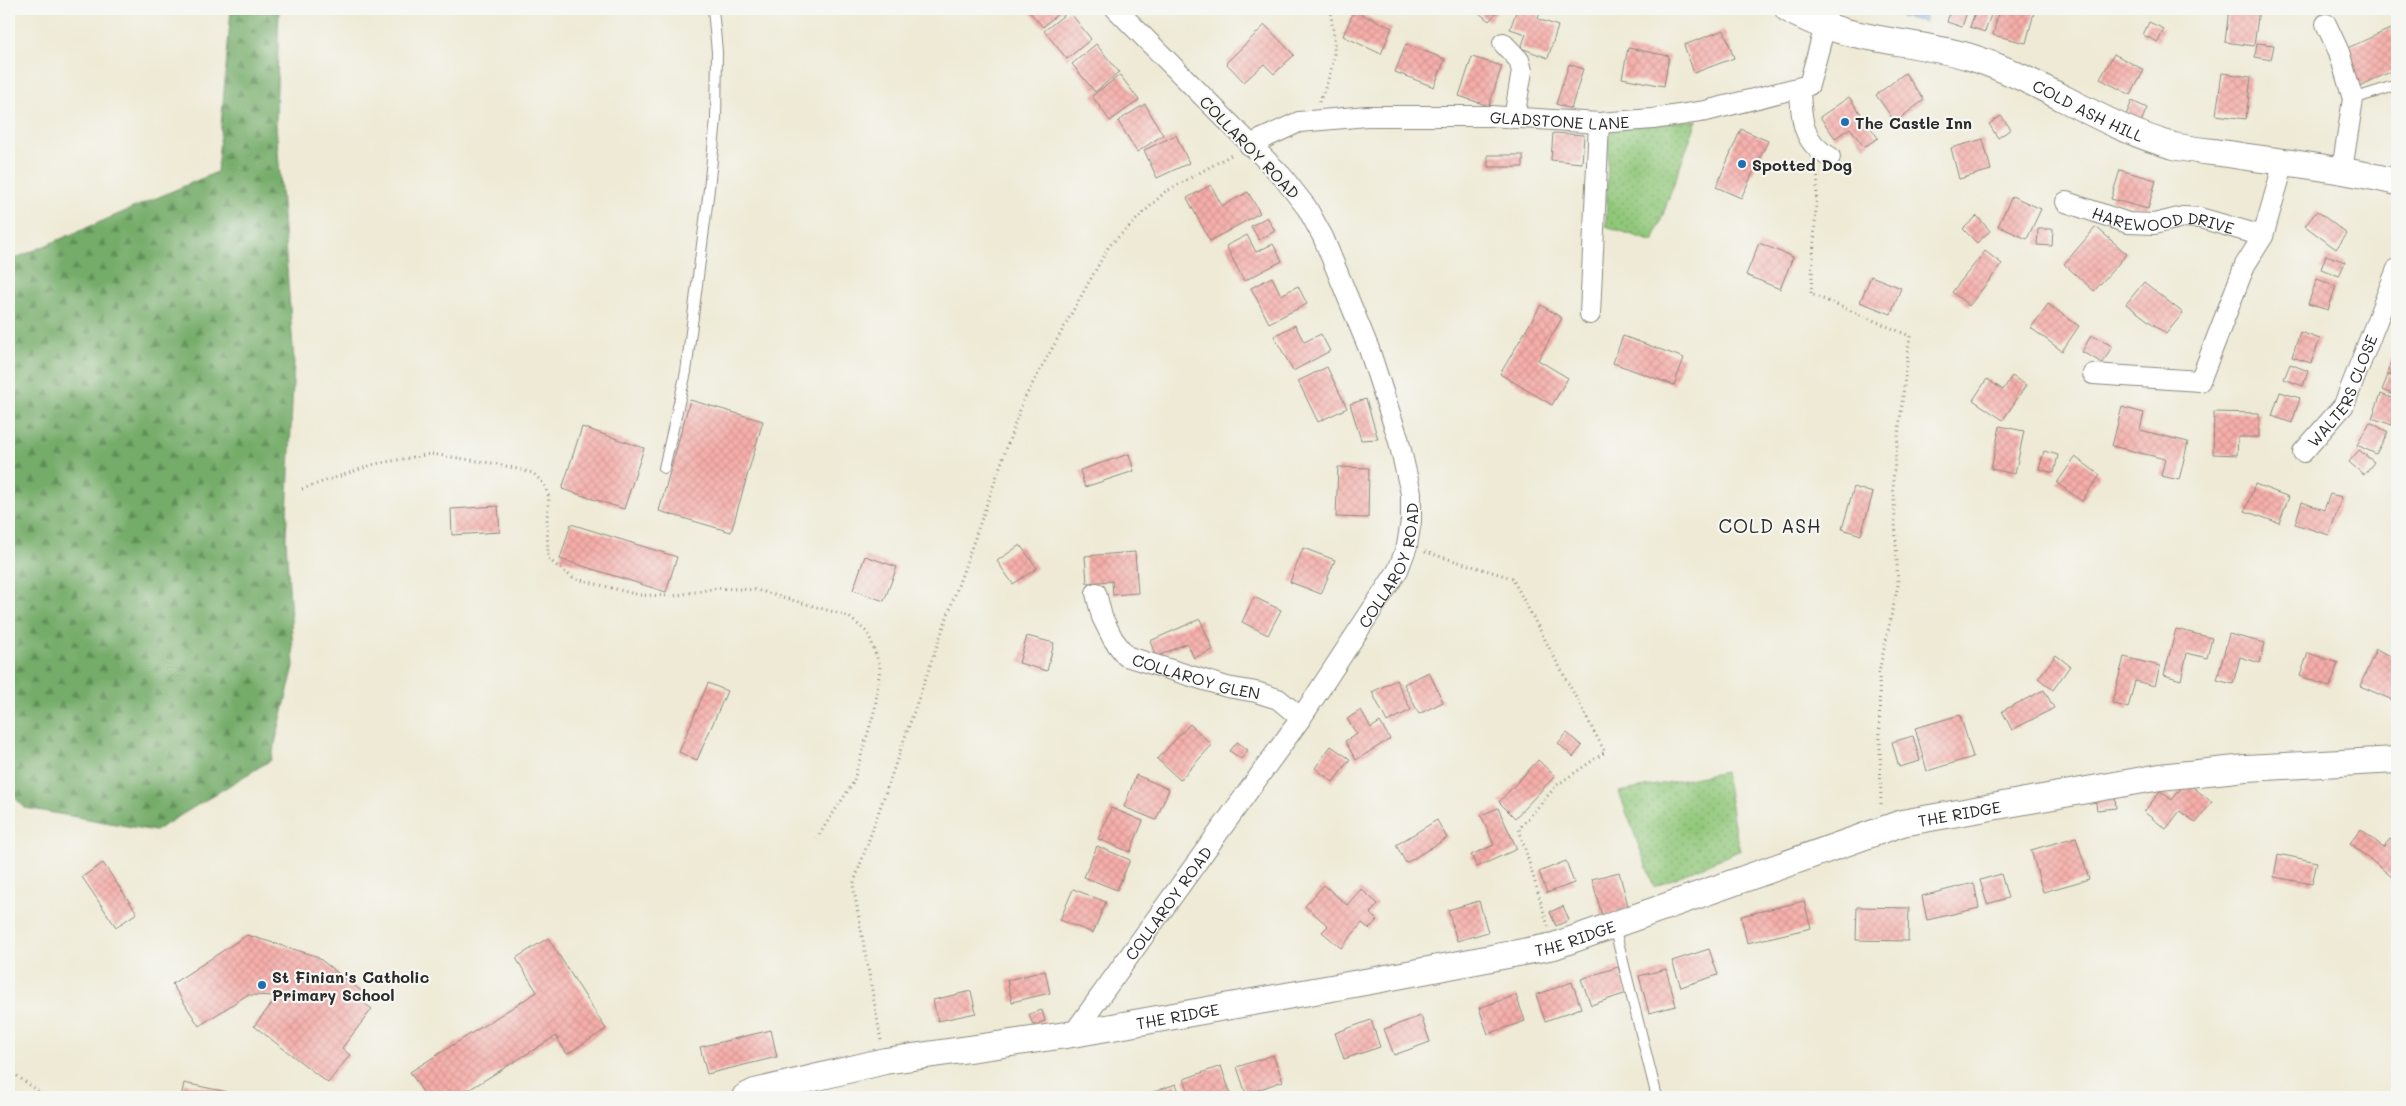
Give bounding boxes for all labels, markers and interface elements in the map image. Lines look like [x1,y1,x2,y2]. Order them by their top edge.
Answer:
street label: COLD ASH HILL [2030,74,2147,146]
street label: COLLAROY ROAD [1195,91,1305,203]
street label: GLADSTONE LANE [1489,106,1630,134]
place label: The Castle Inn [1855,112,1972,133]
marker: The Castle Inn [1839,116,1851,128]
place label: Spotted Dog [1752,154,1852,175]
marker: Spotted Dog [1736,158,1748,170]
street label: HAREWOOD DRIVE [2090,201,2237,238]
street label: WALTERS CLOSE [2302,331,2381,451]
street label: COLLAROY ROAD [1353,503,1422,631]
district label: COLD ASH [1718,513,1822,538]
street label: COLLAROY GLEN [1130,648,1262,703]
street label: THE RIDGE [1916,795,2002,830]
street label: COLLAROY ROAD [1120,841,1216,964]
street label: THE RIDGE [1533,915,1618,960]
place label: St Finian's Catholic Primary School [272,966,429,1005]
marker: St Finian's Catholic Primary School [256,979,268,991]
street label: THE RIDGE [1134,998,1221,1033]

